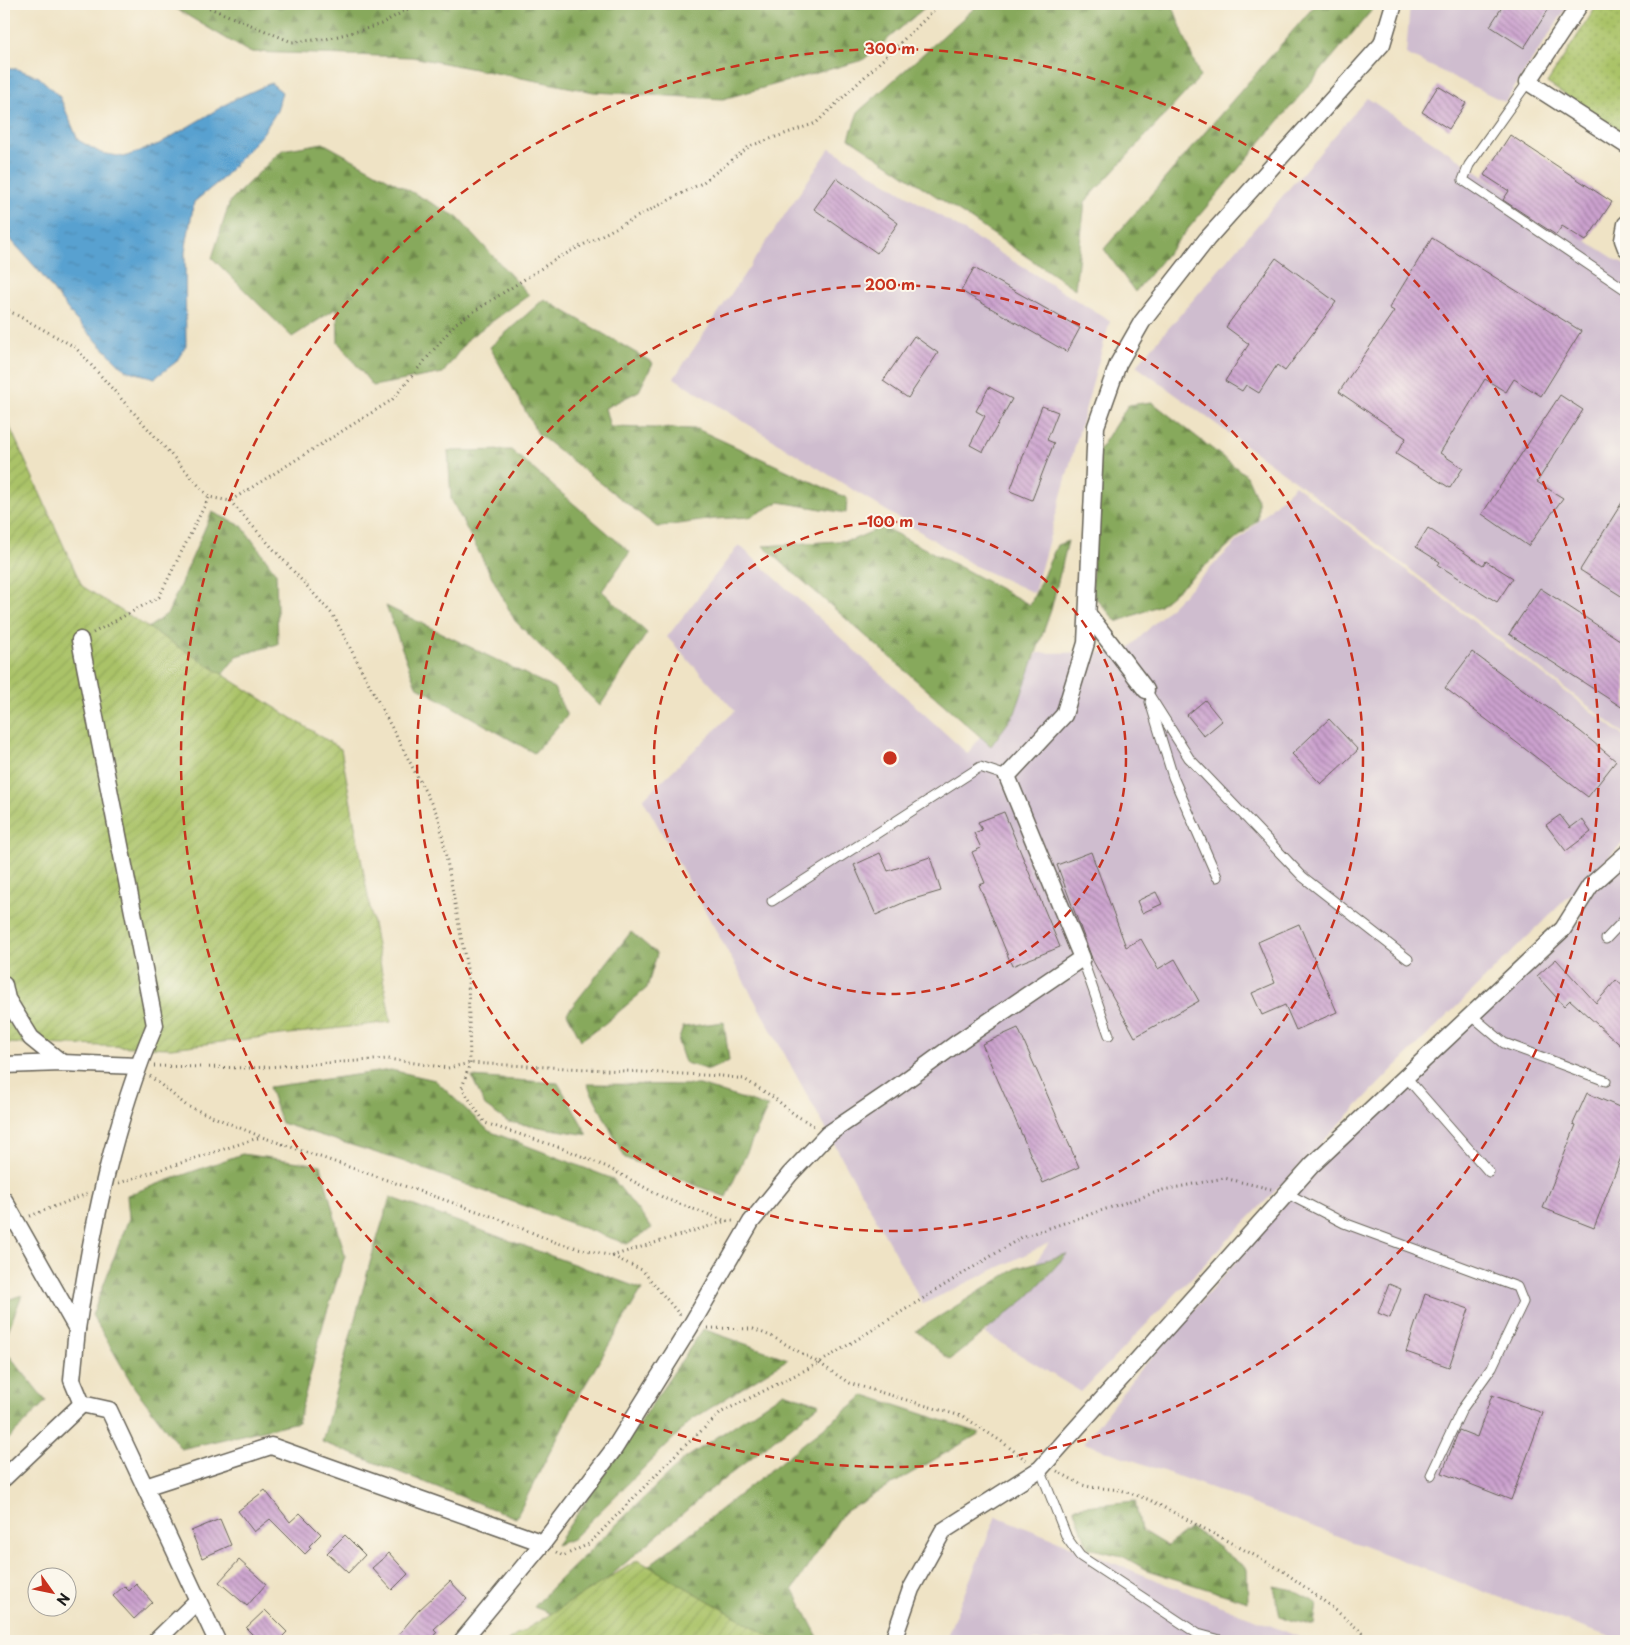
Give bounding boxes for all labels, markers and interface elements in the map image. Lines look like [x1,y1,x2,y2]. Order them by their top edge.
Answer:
text: 300 m [865,36,915,59]
text: 200 m [865,272,915,295]
text: 100 m [867,509,913,532]
centre of rings [881,749,899,767]
north arrow [28,1568,78,1618]
text: N [51,1589,75,1610]

